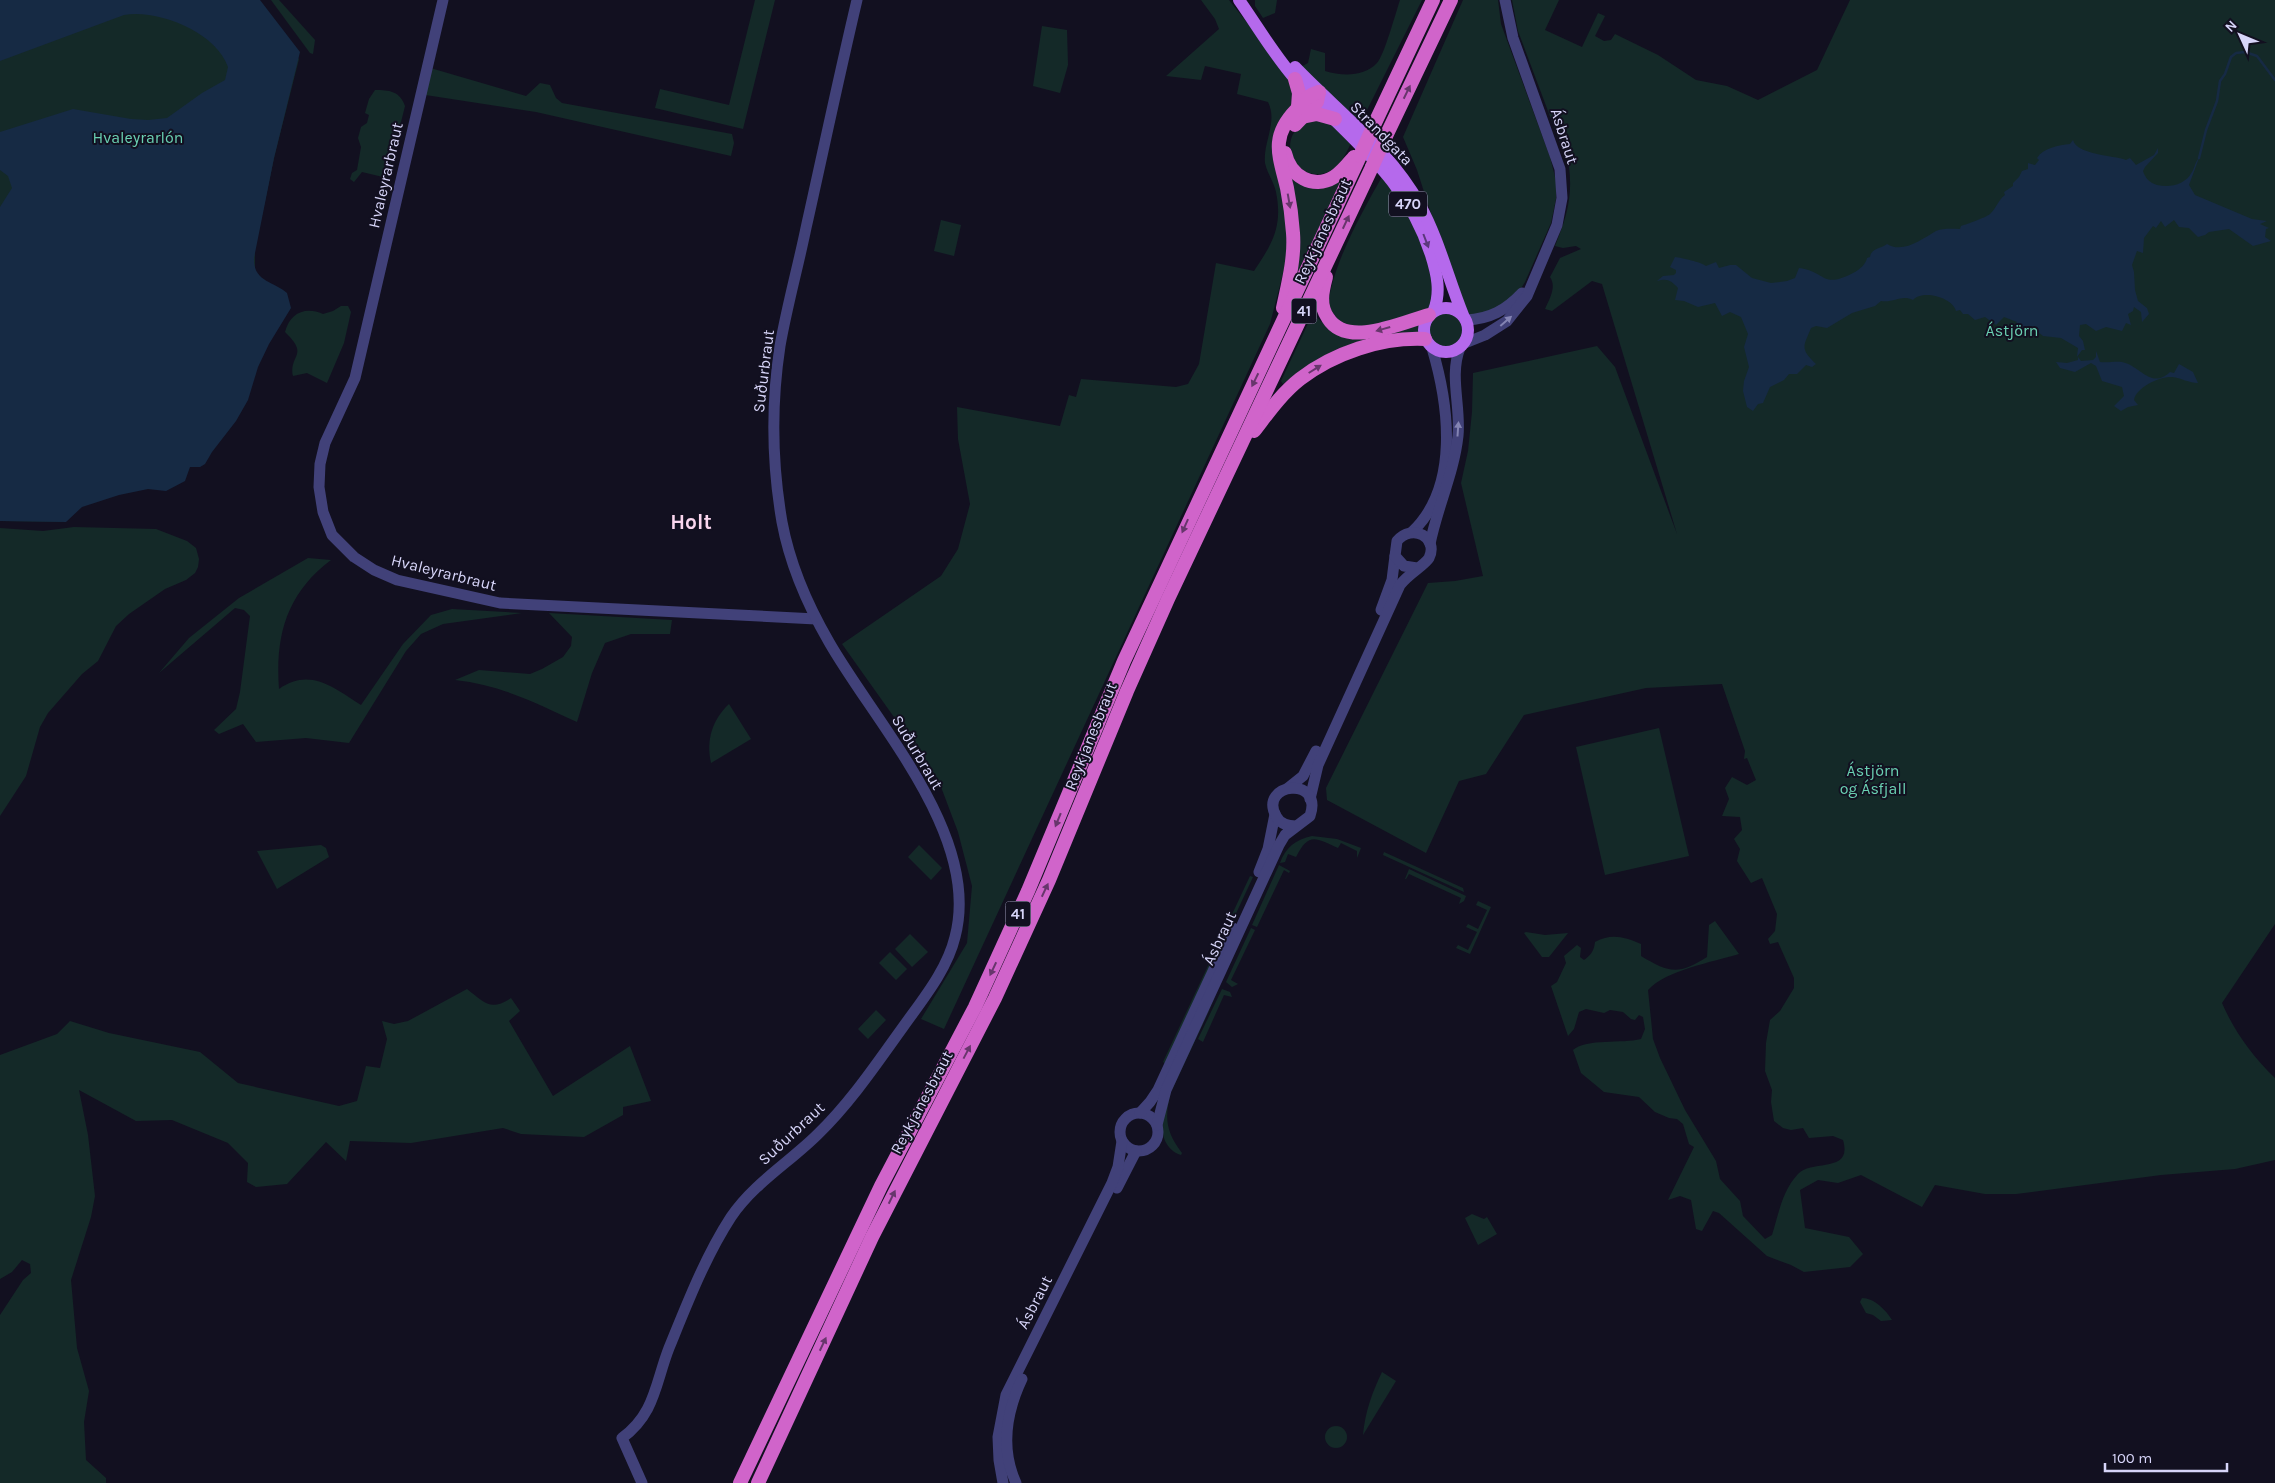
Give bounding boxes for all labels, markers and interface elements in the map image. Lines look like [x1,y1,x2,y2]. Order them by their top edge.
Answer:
north arrow [2215,10,2265,60]
text: N [2221,17,2241,36]
one-way arrow [1403,85,1411,99]
street label: Strandgata [1346,97,1417,169]
street label: Ásbraut [1547,106,1582,166]
street label: Hvaleyrarbraut [364,120,407,230]
park label: Hvaleyrarlón [93,128,183,147]
street label: Reykjanesbraut [1290,175,1355,287]
road number: 470 [1389,192,1427,216]
one-way arrow [1286,194,1294,210]
one-way arrow [1342,215,1350,229]
one-way arrow [1422,234,1430,249]
road number: 41 [1292,298,1316,324]
one-way arrow [1500,315,1513,326]
park label: Ástjörn [1986,321,2038,340]
one-way arrow [1375,325,1390,333]
street label: Suðurbraut [749,328,778,414]
one-way arrow [1309,364,1322,374]
one-way arrow [1251,373,1259,387]
one-way arrow [1455,421,1463,437]
district label: Holt [670,510,712,534]
one-way arrow [1181,519,1189,533]
street label: Hvaleyrarbraut [389,550,498,595]
street label: Reykjanesbraut [1060,680,1121,793]
street label: Suðurbraut [888,712,947,793]
park label: Ástjörn og Ásfjall [1840,761,1906,798]
one-way arrow [1054,813,1062,828]
one-way arrow [1041,883,1049,897]
road number: 41 [1006,902,1030,926]
street label: Ásbraut [1199,908,1240,968]
one-way arrow [988,962,996,976]
one-way arrow [963,1045,971,1060]
street label: Reykjanesbraut [886,1047,957,1157]
street label: Suðurbraut [754,1098,828,1169]
one-way arrow [888,1190,896,1204]
street label: Ásbraut [1013,1272,1056,1332]
one-way arrow [818,1336,827,1351]
scale bar [2105,1440,2228,1472]
text: 100 m [2112,1449,2152,1467]

